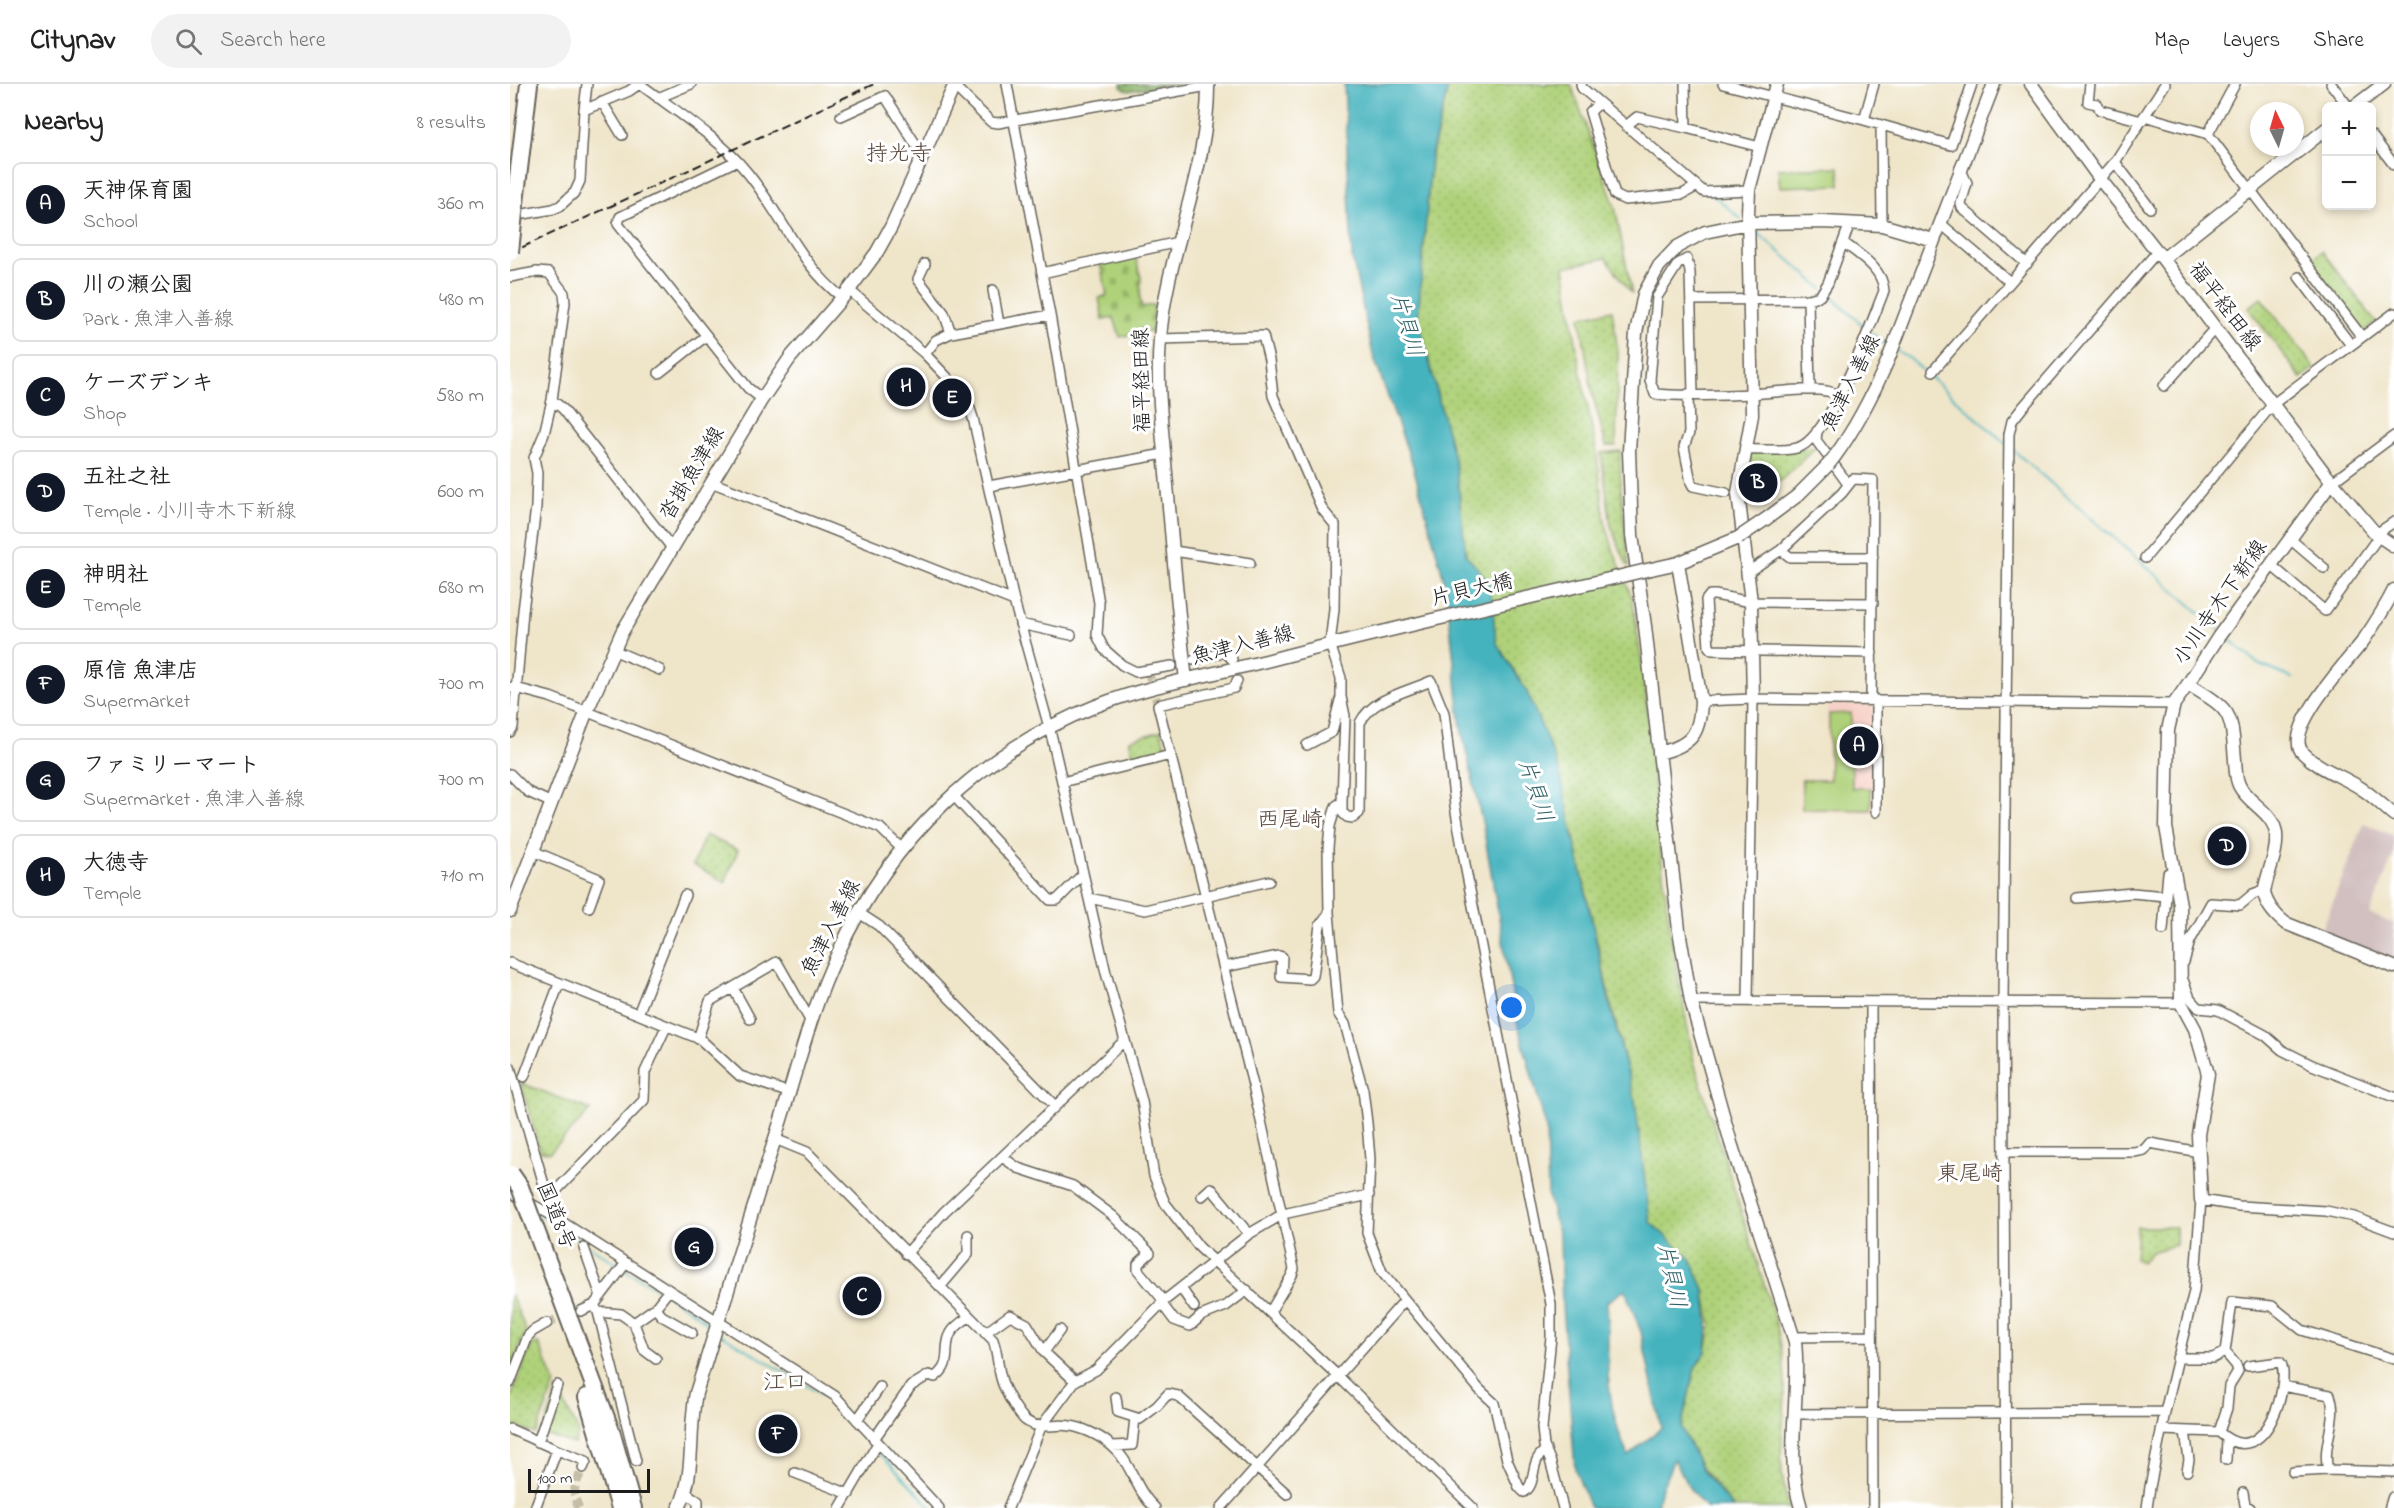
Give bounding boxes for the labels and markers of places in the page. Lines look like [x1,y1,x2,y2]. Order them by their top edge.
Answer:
pin: H [886,364,926,410]
pin: E [932,376,972,420]
pin: B [1738,460,1778,506]
pin: A [1840,724,1878,768]
pin: D [2208,824,2246,868]
pin: G [674,1224,714,1270]
pin: C [842,1274,882,1318]
pin: F [758,1412,798,1456]

